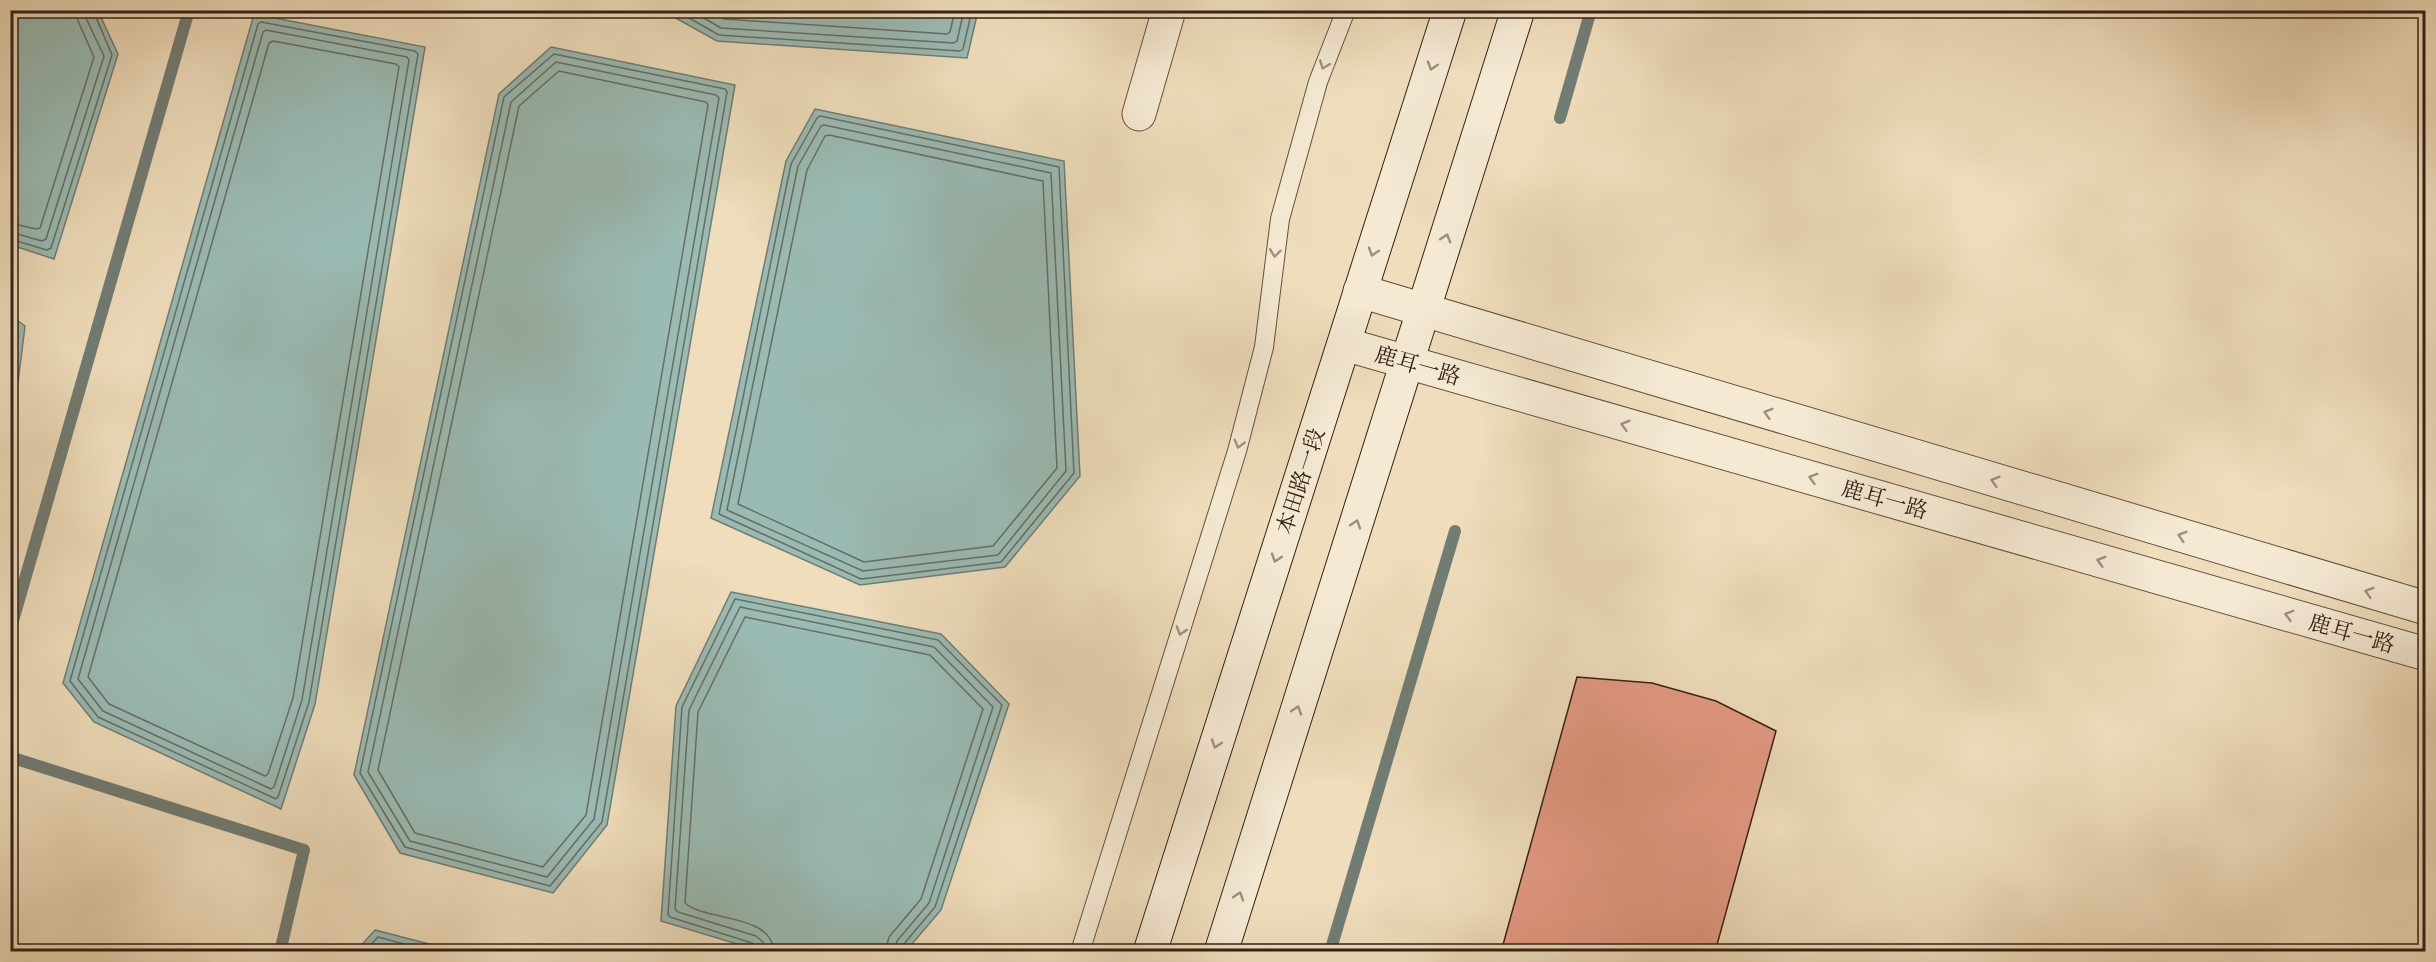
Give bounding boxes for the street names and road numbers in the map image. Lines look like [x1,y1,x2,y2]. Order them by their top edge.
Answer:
street label: 鹿耳一路 [1372,342,1463,390]
street label: 本田路一段 [1273,425,1329,537]
street label: 鹿耳一路 [1839,476,1930,524]
street label: 鹿耳一路 [2306,610,2397,658]

